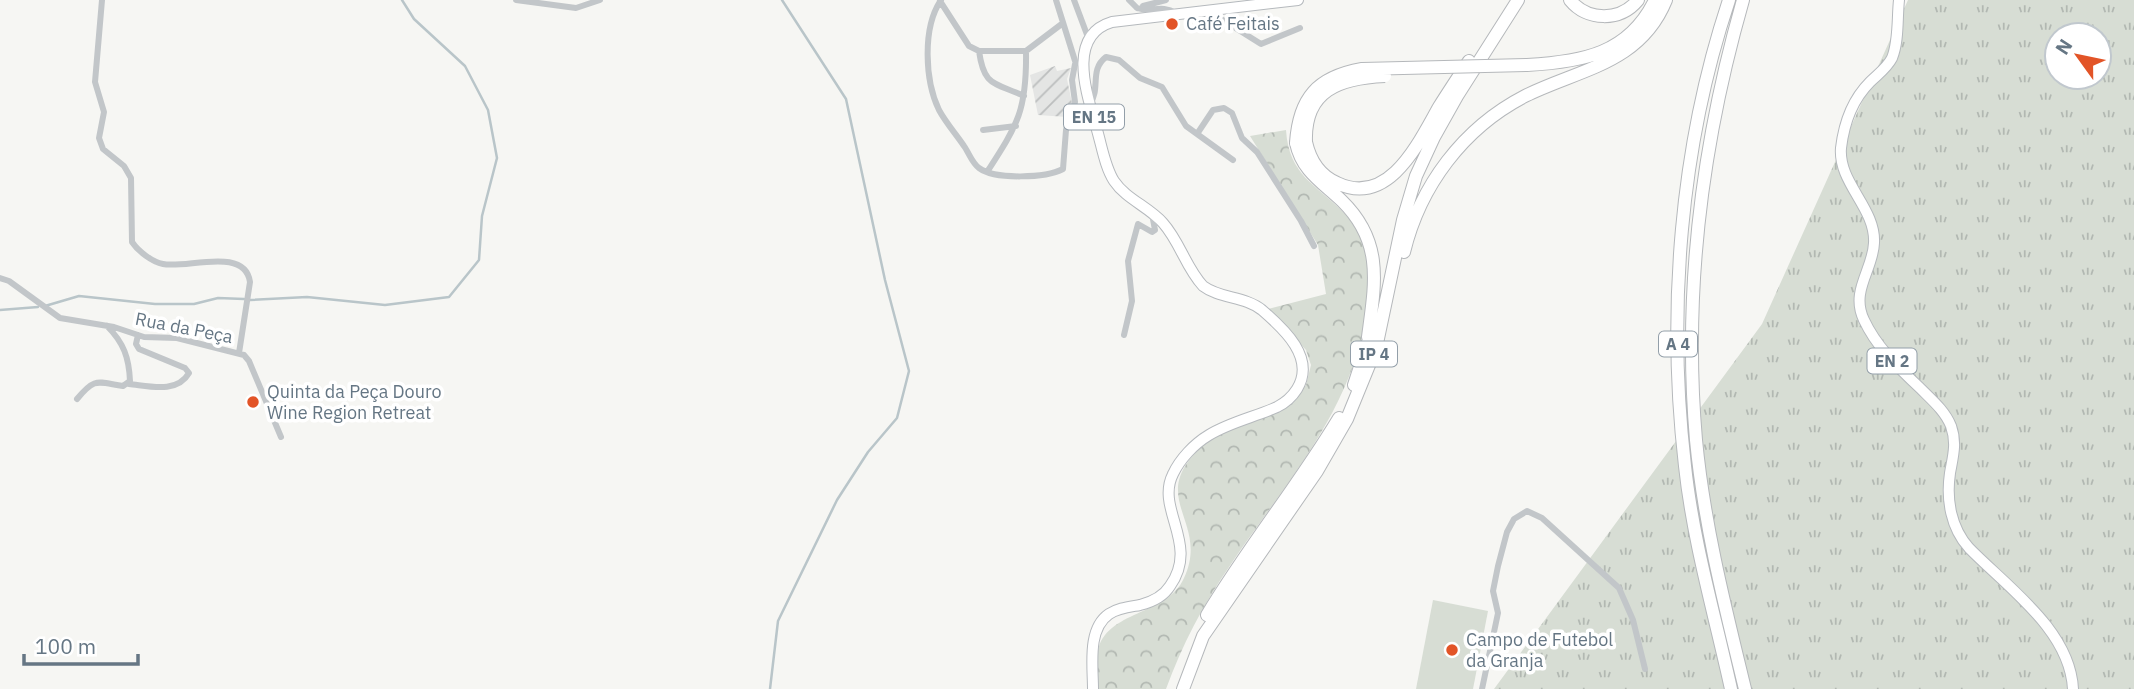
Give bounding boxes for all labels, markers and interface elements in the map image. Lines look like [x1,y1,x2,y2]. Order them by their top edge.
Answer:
place label: Café Feitais [1186,12,1280,35]
marker: Café Feitais [1164,16,1180,32]
north arrow [2043,21,2113,91]
text: N [2050,34,2078,59]
road number: EN 15 [1064,105,1124,130]
street label: Rua da Peça [133,307,235,348]
road number: A 4 [1659,332,1697,356]
road number: IP 4 [1351,342,1397,366]
road number: EN 2 [1868,348,1916,374]
place label: Quinta da Peça Douro Wine Region Retreat [267,380,442,424]
marker: Quinta da Peça Douro Wine Region Retreat [245,394,261,410]
scale bar [24,622,138,666]
place label: Campo de Futebol da Granja [1466,628,1613,672]
text: 100 m [35,632,96,660]
marker: Campo de Futebol da Granja [1444,642,1460,658]

